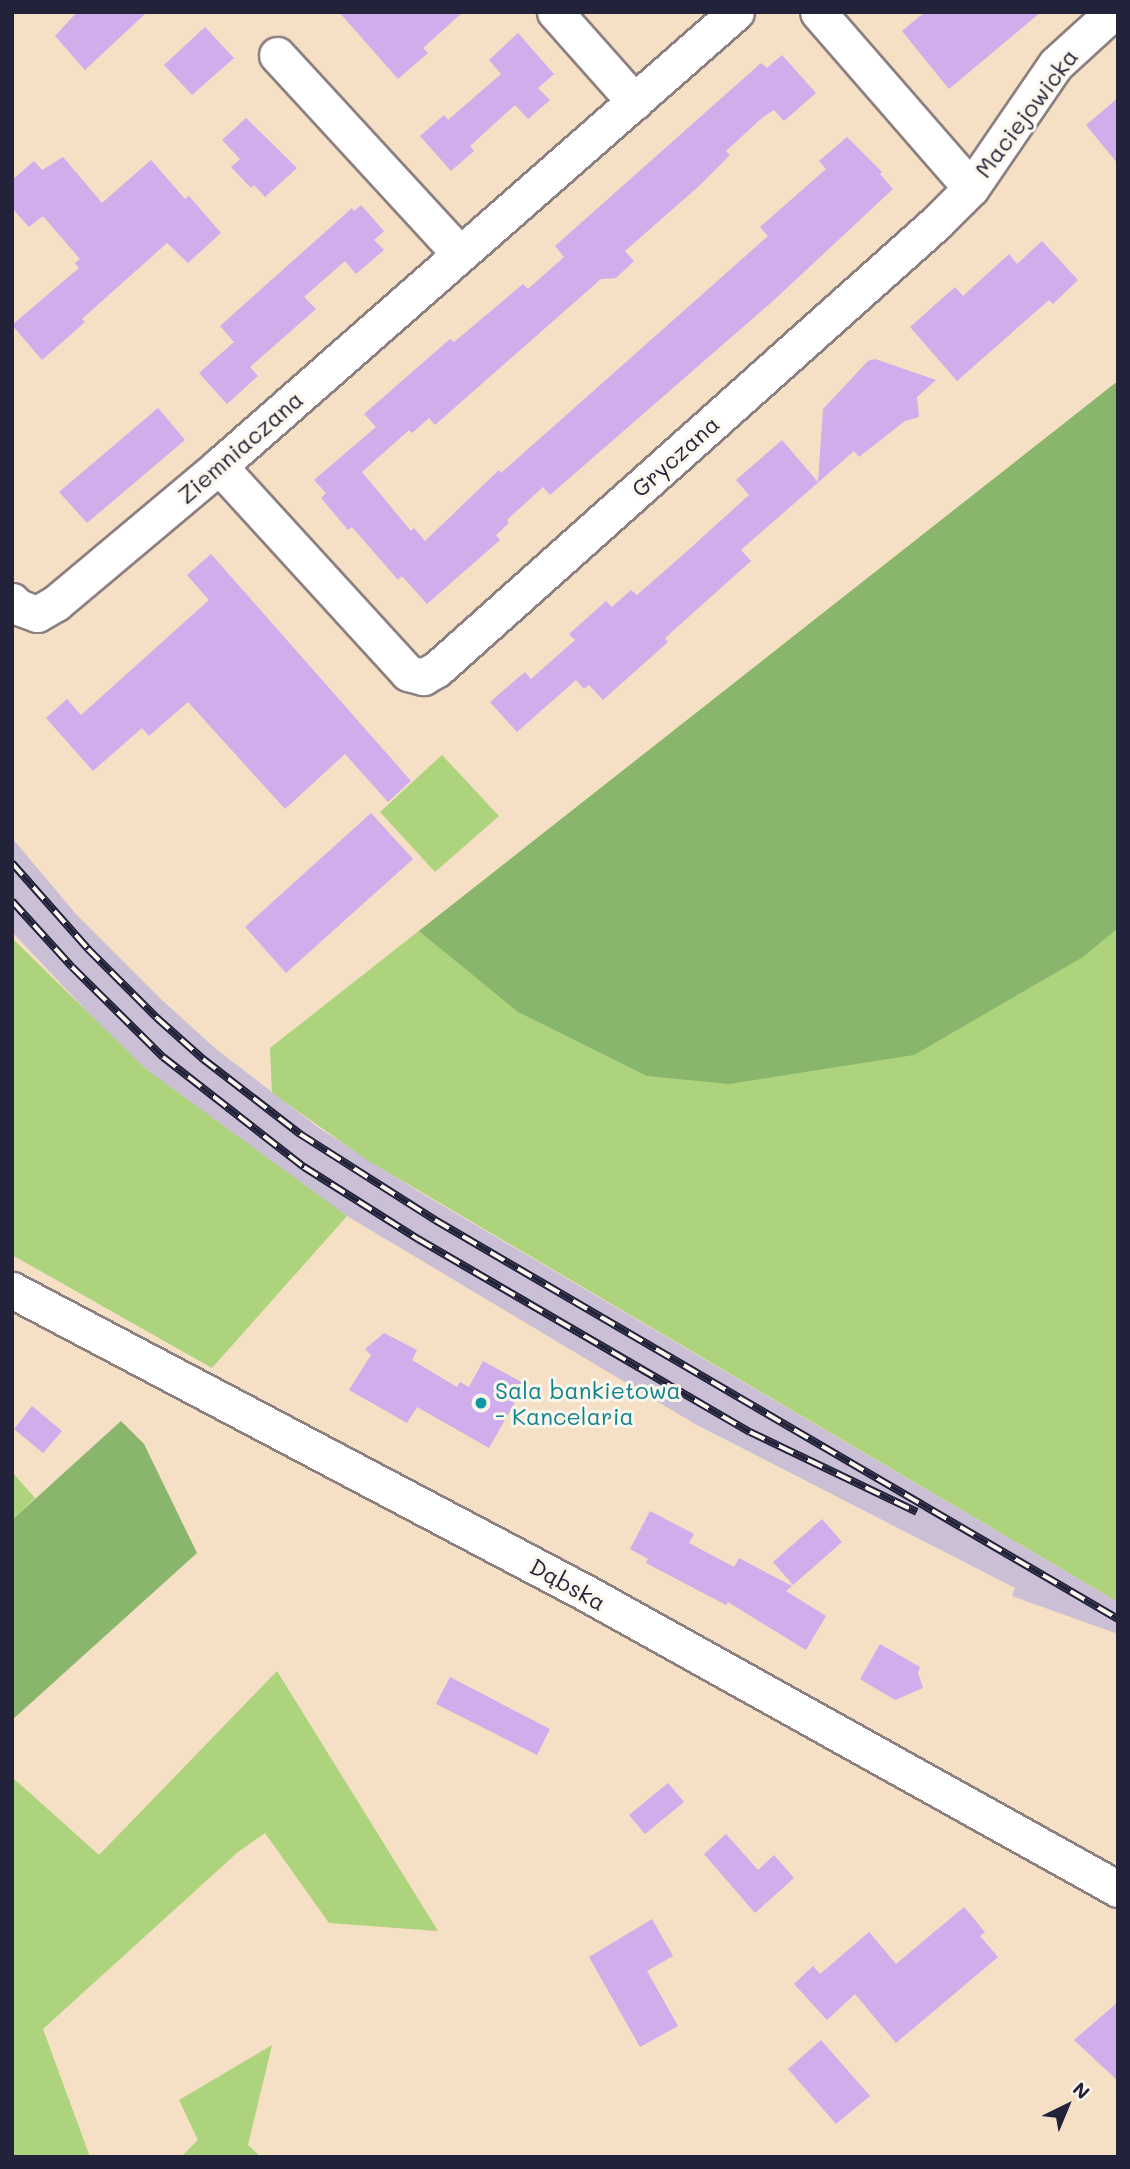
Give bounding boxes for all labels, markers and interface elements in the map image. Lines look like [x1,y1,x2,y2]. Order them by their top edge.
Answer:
street label: Maciejowicka [969,43,1083,183]
street label: Ziemniaczana [172,385,308,509]
street label: Gryczana [626,410,724,502]
place label: Sala bankietowa - Kancelaria [495,1376,681,1430]
marker: Sala bankietowa - Kancelaria [473,1395,489,1411]
street label: Dąbska [525,1552,611,1616]
north arrow [1032,2071,1102,2141]
text: N [1068,2076,1095,2104]

